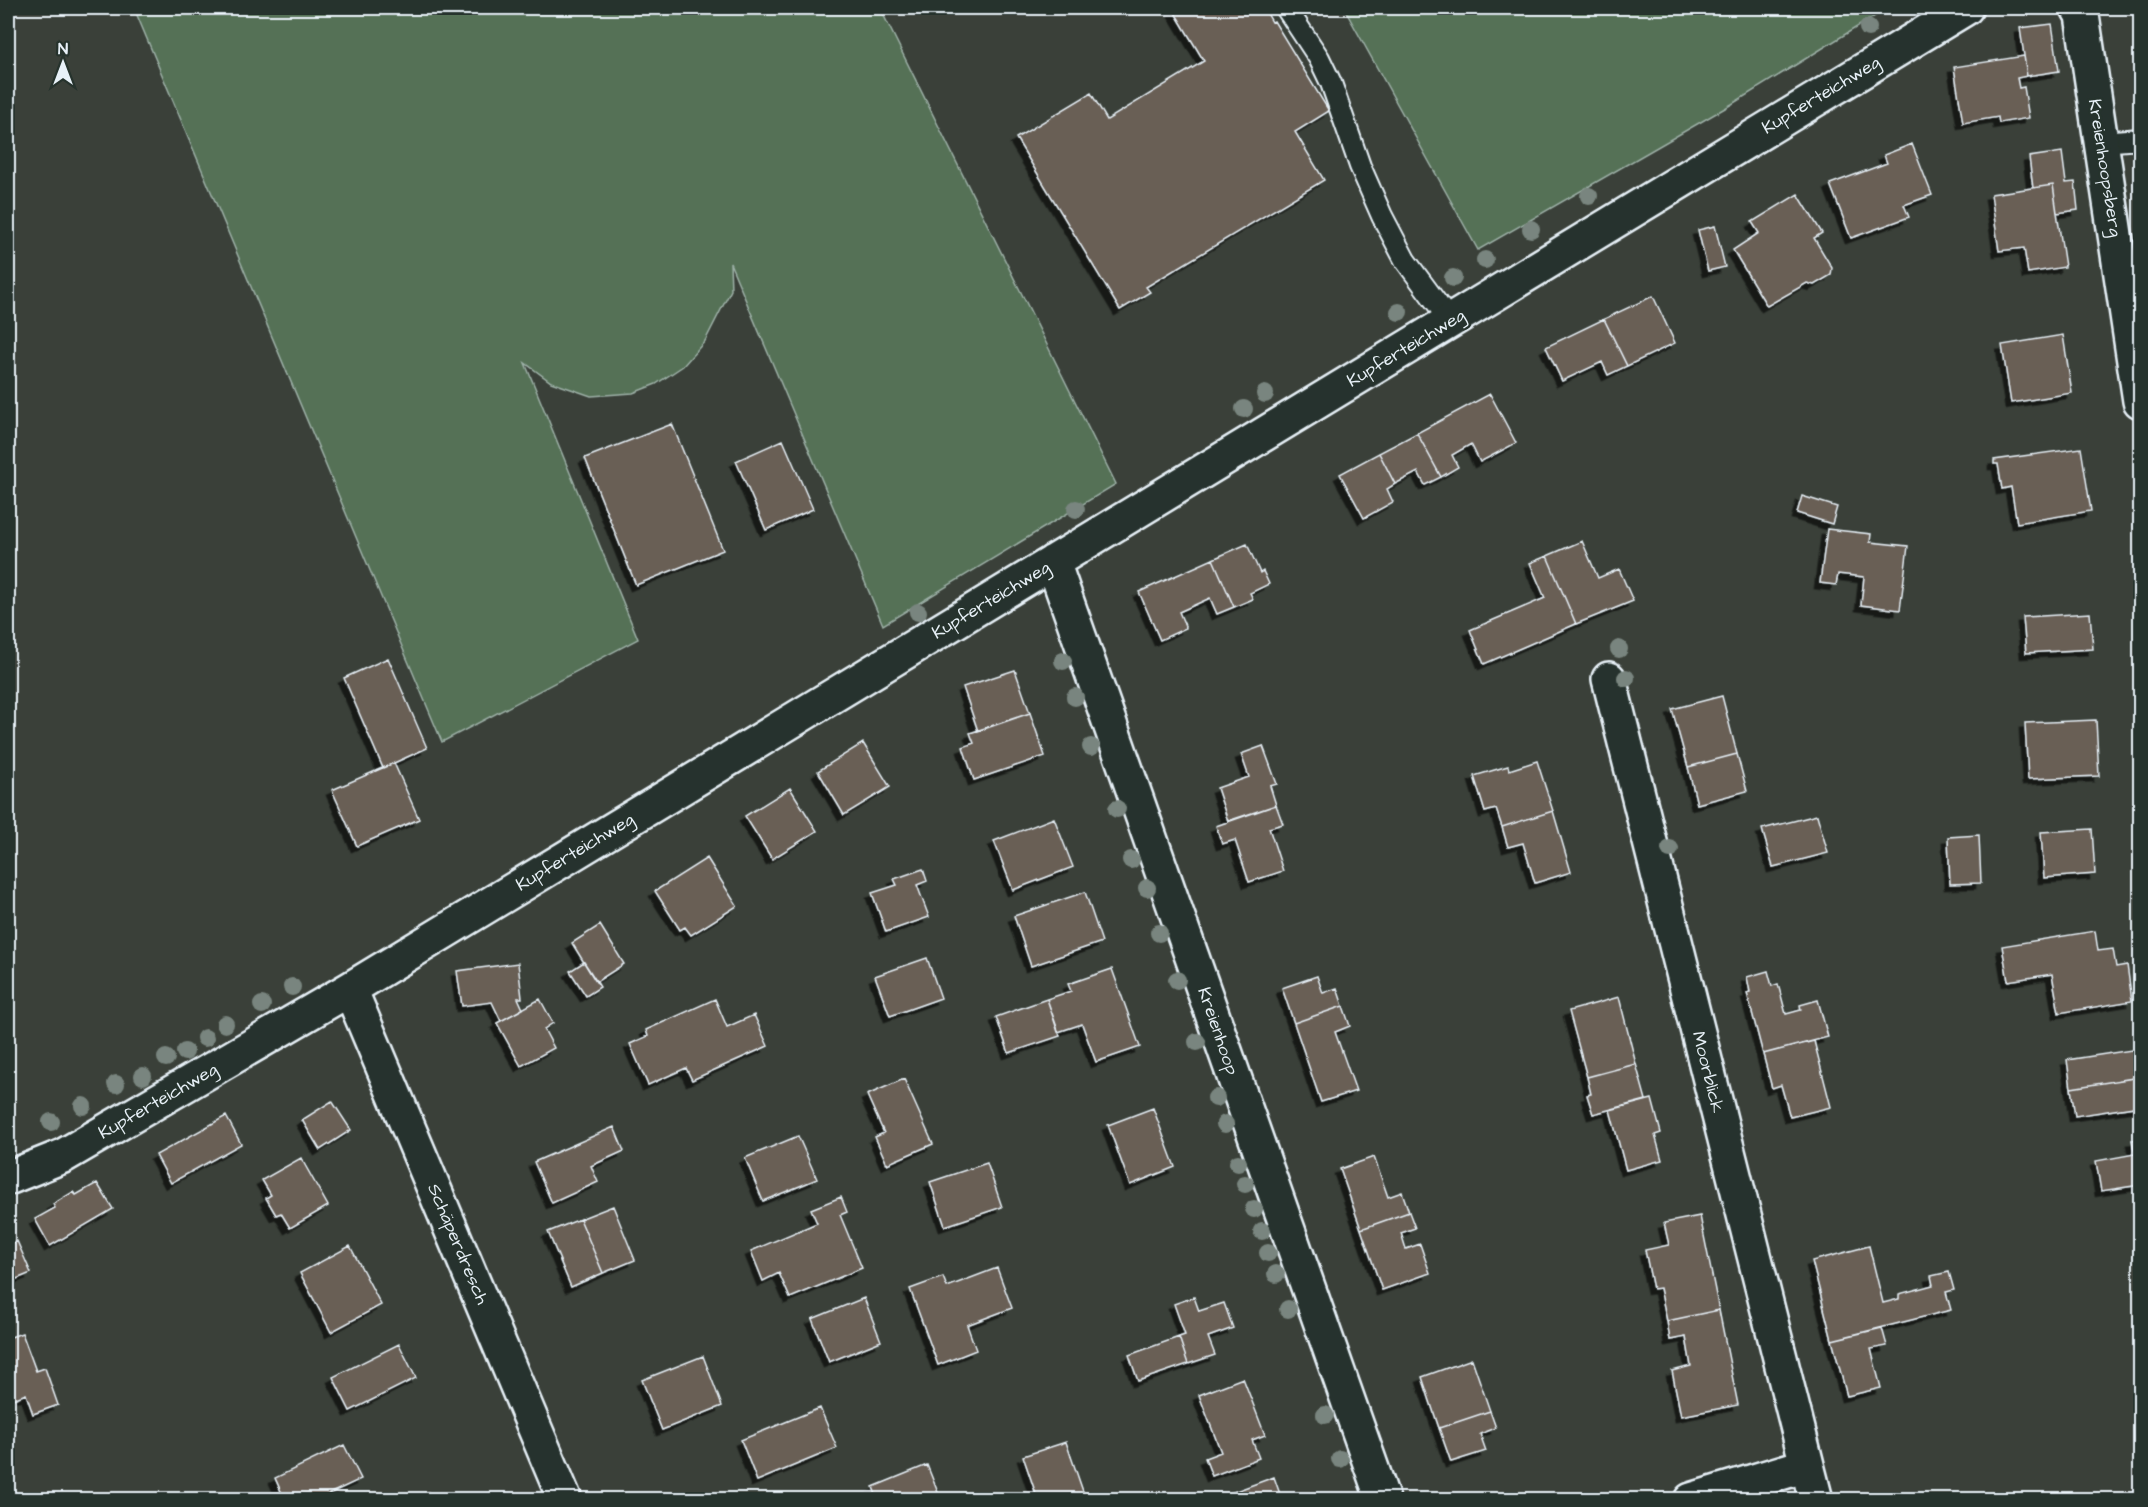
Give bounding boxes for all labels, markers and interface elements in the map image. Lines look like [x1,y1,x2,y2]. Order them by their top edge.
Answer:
north arrow [33,33,93,93]
text: N [58,38,68,60]
street label: Kupferteichweg [1757,50,1885,141]
street label: Kreienhoopsberg [2081,97,2128,239]
street label: Kupferteichweg [1342,303,1470,394]
street label: Kupferteichweg [927,555,1055,646]
street label: Kupferteichweg [511,807,639,898]
street label: Kreienhoop [1191,984,1245,1078]
street label: Moorblick [1686,1029,1730,1115]
street label: Kupferteichweg [94,1057,223,1146]
street label: Schäperdresch [421,1180,495,1308]

